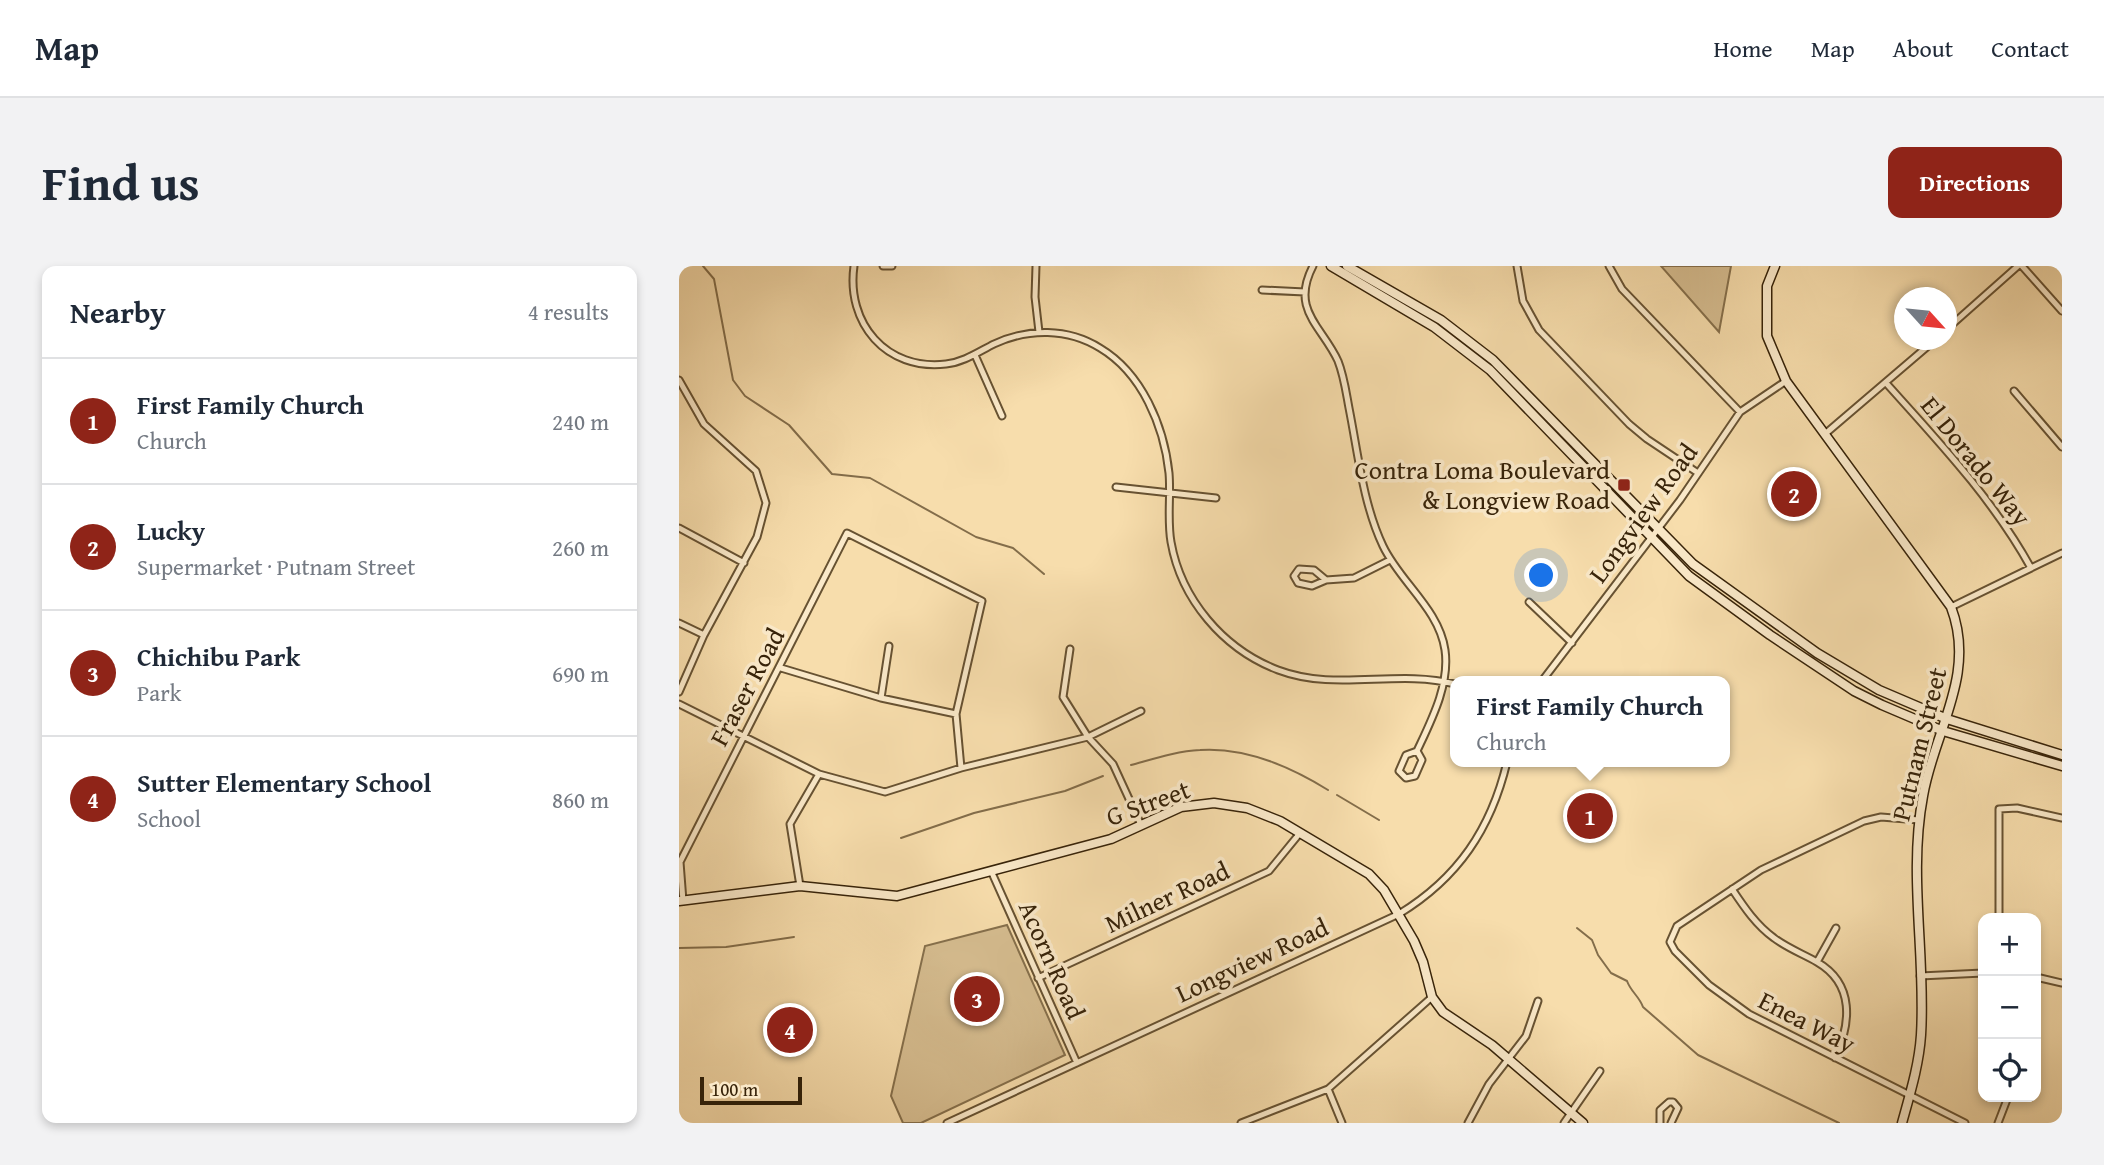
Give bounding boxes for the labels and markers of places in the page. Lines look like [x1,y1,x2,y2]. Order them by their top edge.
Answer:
place label: Contra Loma Boulevard & Longview Road [1355,450,1610,519]
pin: 2 [1771,468,1817,520]
marker: Contra Loma Boulevard & Longview Road [1616,477,1632,493]
pin: 1 [1567,790,1613,842]
pin: 3 [954,973,1000,1025]
pin: 4 [767,1004,813,1056]

